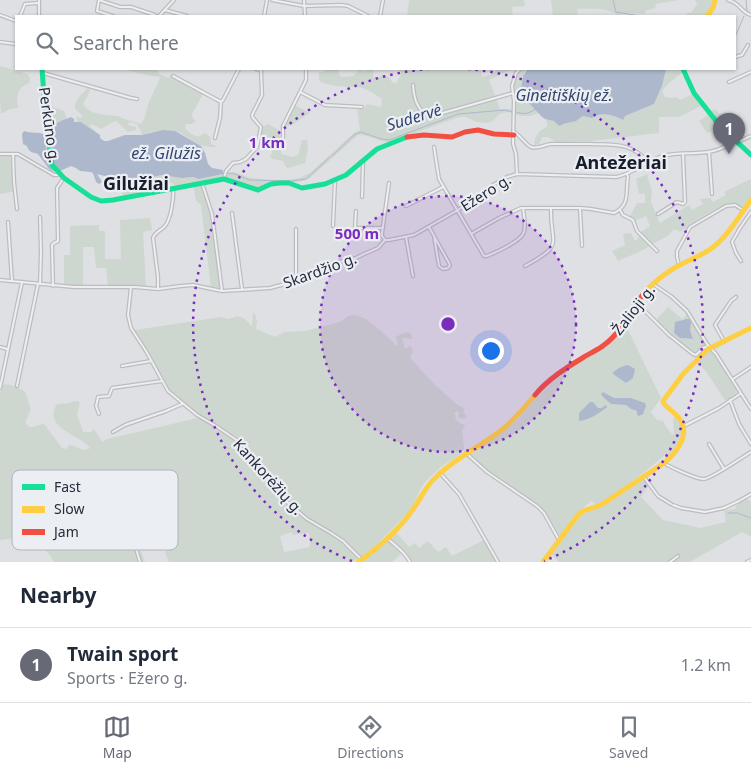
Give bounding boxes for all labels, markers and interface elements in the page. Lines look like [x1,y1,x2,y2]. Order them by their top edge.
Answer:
search box [15,15,736,70]
icon: search [33,29,61,57]
text: Search here [73,30,179,56]
water label: Gineitiškių ež. [515,84,613,106]
street label: Perkūno g. [35,86,65,164]
water label: Sudervė [384,98,444,136]
pin: 1 [713,113,745,154]
text: 1 km [249,132,285,152]
water label: ež. Gilužis [131,142,201,164]
district label: Antežeriai [575,150,667,174]
street label: Ežero g. [456,169,515,215]
district label: Gilužiai [103,171,169,195]
text: 500 m [335,223,379,243]
street label: Skardžio g. [280,248,359,293]
street label: Žalioji g. [607,280,659,339]
centre of rings [439,315,457,333]
your location [478,338,504,364]
street label: Kankorėžių g. [229,434,308,519]
legend [12,470,178,550]
text: Fast [54,477,81,496]
text: Slow [54,499,85,518]
text: Jam [52,522,79,541]
text: Nearby [20,581,96,609]
text: Twain sport [67,641,178,667]
text: 1 [31,654,41,676]
text: 1.2 km [681,654,731,676]
text: Sports · Ežero g. [67,667,188,689]
tab: Map [103,713,132,762]
tab: Directions [337,713,404,762]
tab: Saved [609,713,648,762]

